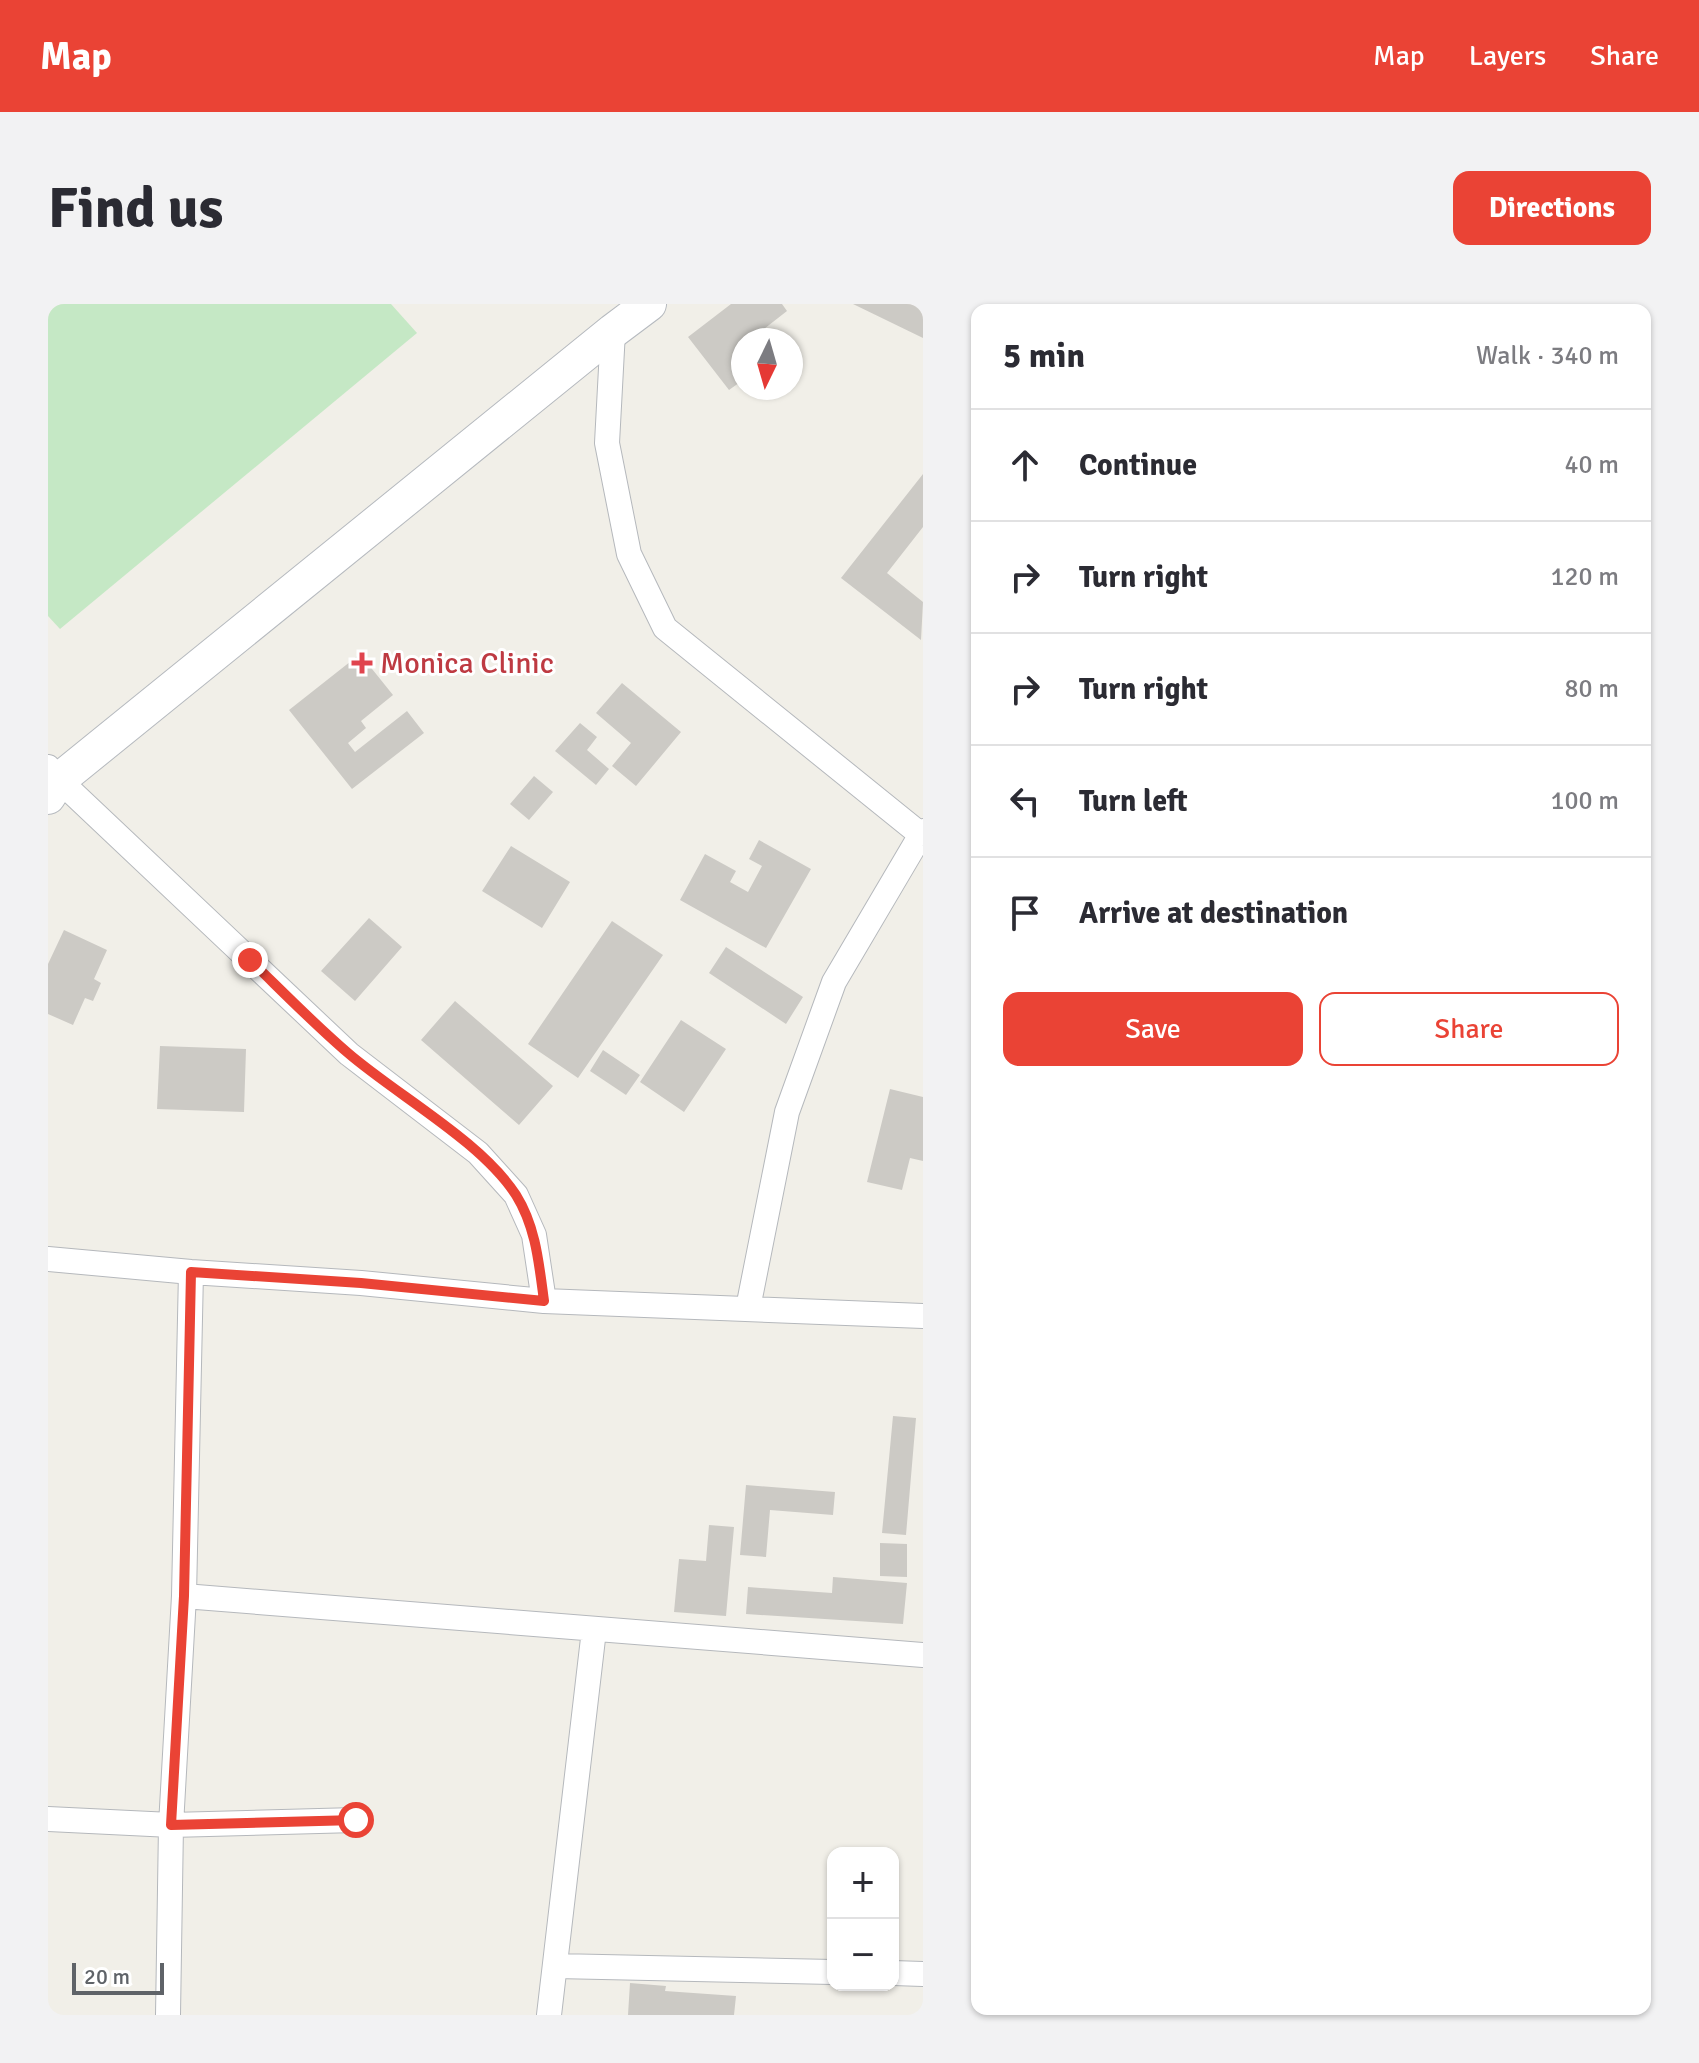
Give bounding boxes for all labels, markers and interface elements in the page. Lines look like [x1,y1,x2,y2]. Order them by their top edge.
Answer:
text: Map [40,33,112,80]
text: Map [1373,39,1425,73]
text: Layers [1469,39,1546,73]
text: Share [1590,39,1659,73]
button: Directions [1453,171,1651,245]
text: Find us [48,174,223,243]
north arrow [731,328,803,400]
text: 5 min [1003,335,1085,377]
text: Walk · 340 m [1476,340,1619,372]
icon: ahead [1003,443,1047,487]
text: Continue [1079,447,1197,484]
text: 40 m [1564,449,1619,481]
icon: right [1003,555,1047,599]
text: Turn right [1079,559,1208,596]
text: 120 m [1550,561,1619,593]
place label: Monica Clinic [380,645,554,682]
marker: Monica Clinic [351,652,373,674]
icon: right [1003,667,1047,711]
text: Turn right [1079,671,1208,708]
text: 80 m [1564,673,1619,705]
icon: left [1003,779,1047,823]
text: Turn left [1079,783,1188,820]
text: 100 m [1550,785,1619,817]
icon: arrive [1003,891,1047,935]
text: Arrive at destination [1079,895,1348,932]
route end [232,942,268,978]
button: Save [1003,992,1303,1066]
button: Share [1319,992,1619,1066]
route start [338,1802,374,1838]
map controls [827,1847,899,1991]
button: + [827,1847,899,1919]
button: − [827,1919,899,1991]
scale bar [72,1959,164,1995]
text: 20 m [84,1963,130,1990]

